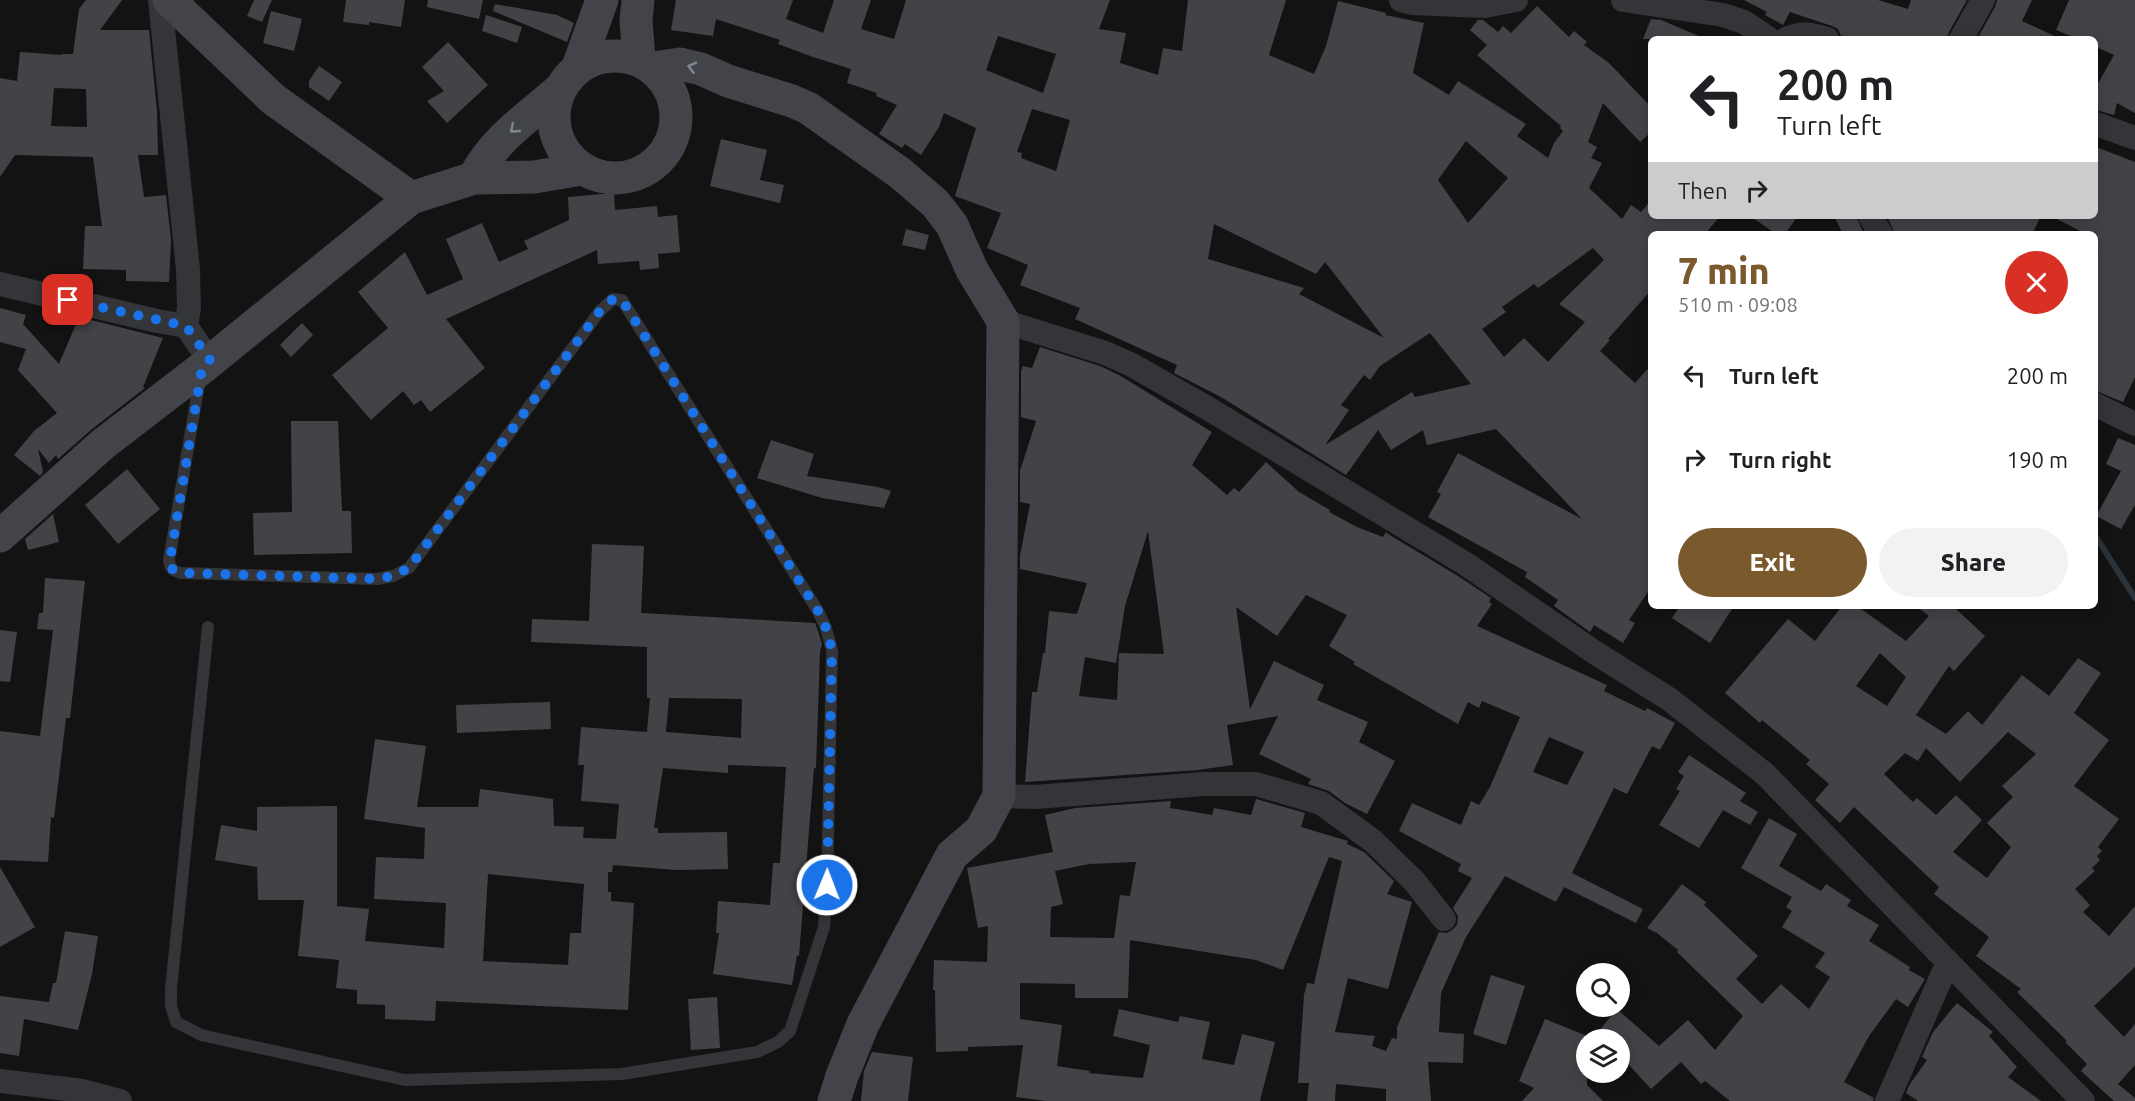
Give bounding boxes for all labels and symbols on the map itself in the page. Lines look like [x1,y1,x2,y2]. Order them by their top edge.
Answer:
one-way arrow [687,61,697,74]
one-way arrow [510,122,521,133]
pin [42,274,93,325]
position arrow [795,853,859,917]

